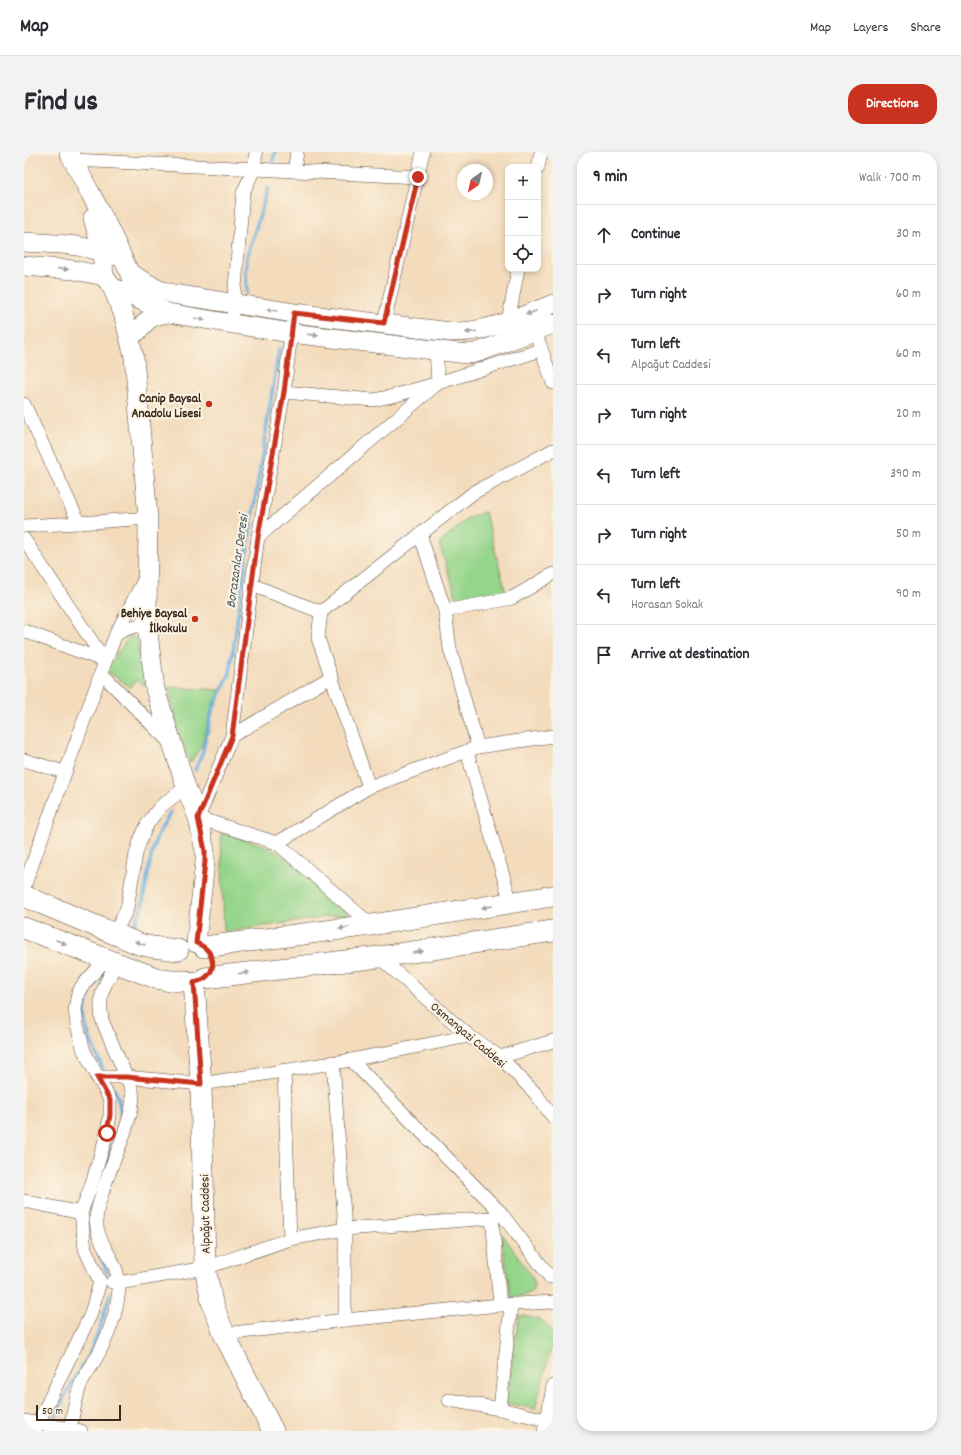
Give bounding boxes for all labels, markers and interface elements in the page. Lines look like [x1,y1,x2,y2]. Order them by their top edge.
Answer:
text: Map [20,14,49,41]
text: Map [810,18,831,38]
text: Layers [853,18,888,38]
text: Share [910,18,941,38]
text: Find us [24,84,98,124]
button: Directions [848,84,937,124]
north arrow [457,164,493,200]
map controls [505,164,541,272]
button: + [505,164,541,200]
text: 9 min [593,166,627,190]
route end [409,168,427,186]
text: Walk · 700 m [859,169,921,188]
button: − [505,200,541,236]
icon: ahead [593,224,615,246]
text: Continue [631,224,680,246]
text: 30 m [896,225,921,244]
button: locate [505,236,541,272]
one-way arrow [57,266,69,272]
icon: right [593,284,615,306]
text: Turn right [631,284,687,306]
text: 60 m [896,285,921,304]
one-way arrow [266,307,278,313]
one-way arrow [524,310,536,316]
one-way arrow [194,316,206,322]
one-way arrow [465,329,477,335]
one-way arrow [307,332,319,339]
text: Turn left [631,334,680,356]
icon: left [593,344,615,366]
text: 60 m [896,345,921,364]
text: Alpağut Caddesi [631,356,711,375]
place label: Canip Baysal Anadolu Lisesi [132,390,202,424]
marker: Canip Baysal Anadolu Lisesi [204,399,214,409]
icon: right [593,404,615,426]
text: Turn right [631,404,687,426]
text: 20 m [896,405,921,424]
icon: left [593,464,615,486]
text: Turn left [631,464,680,486]
text: 390 m [890,465,921,484]
water label: Borazanlar Deresi [222,511,255,609]
icon: right [593,524,615,546]
text: Turn right [631,524,687,546]
text: 50 m [896,525,921,544]
text: Turn left [631,574,680,596]
icon: left [593,584,615,606]
text: 90 m [896,585,921,604]
text: Horasan Sokak [631,596,703,615]
place label: Behiye Baysal İlkokulu [121,605,188,639]
marker: Behiye Baysal İlkokulu [190,614,200,624]
icon: arrive [593,644,615,666]
text: Arrive at destination [631,644,749,666]
one-way arrow [481,904,493,910]
one-way arrow [338,925,350,931]
one-way arrow [55,939,67,945]
one-way arrow [133,940,145,946]
one-way arrow [412,949,424,955]
one-way arrow [238,970,250,976]
street label: Osmangazi Caddesi [425,998,510,1074]
route start [98,1124,116,1142]
street label: Alpağut Caddesi [196,1173,217,1254]
scale bar [36,1403,121,1422]
text: 50 m [42,1404,63,1420]

